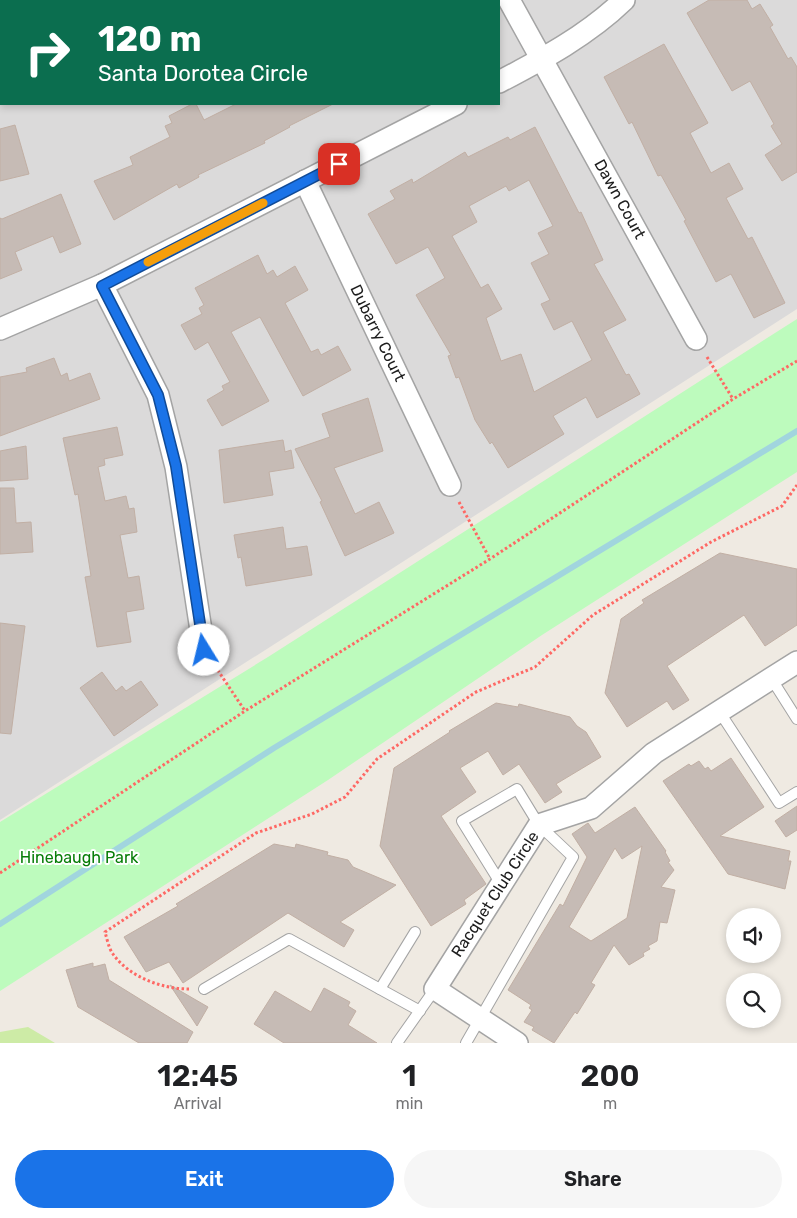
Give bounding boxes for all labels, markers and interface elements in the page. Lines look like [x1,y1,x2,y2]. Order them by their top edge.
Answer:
text: 120 m [98,18,201,60]
icon: right [15,20,80,85]
text: Santa Dorotea Circle [98,60,308,87]
pin [318,143,360,185]
icon: arrive [325,150,353,178]
street label: Dawn Court [590,156,650,242]
street label: Dubarry Court [346,282,410,384]
position arrow [177,623,229,675]
street label: Racquet Club Circle [447,828,543,960]
park label: Hinebaugh Park [20,848,139,867]
map controls [726,908,781,1028]
button: sound [726,908,781,963]
button: search [726,973,781,1028]
text: 12:45 [157,1058,238,1094]
text: 1 [402,1058,417,1094]
text: 200 [581,1058,640,1094]
text: Arrival [174,1094,222,1113]
text: min [395,1094,423,1113]
text: m [603,1094,617,1113]
button: Exit [15,1150,394,1208]
button: Share [404,1150,782,1208]

